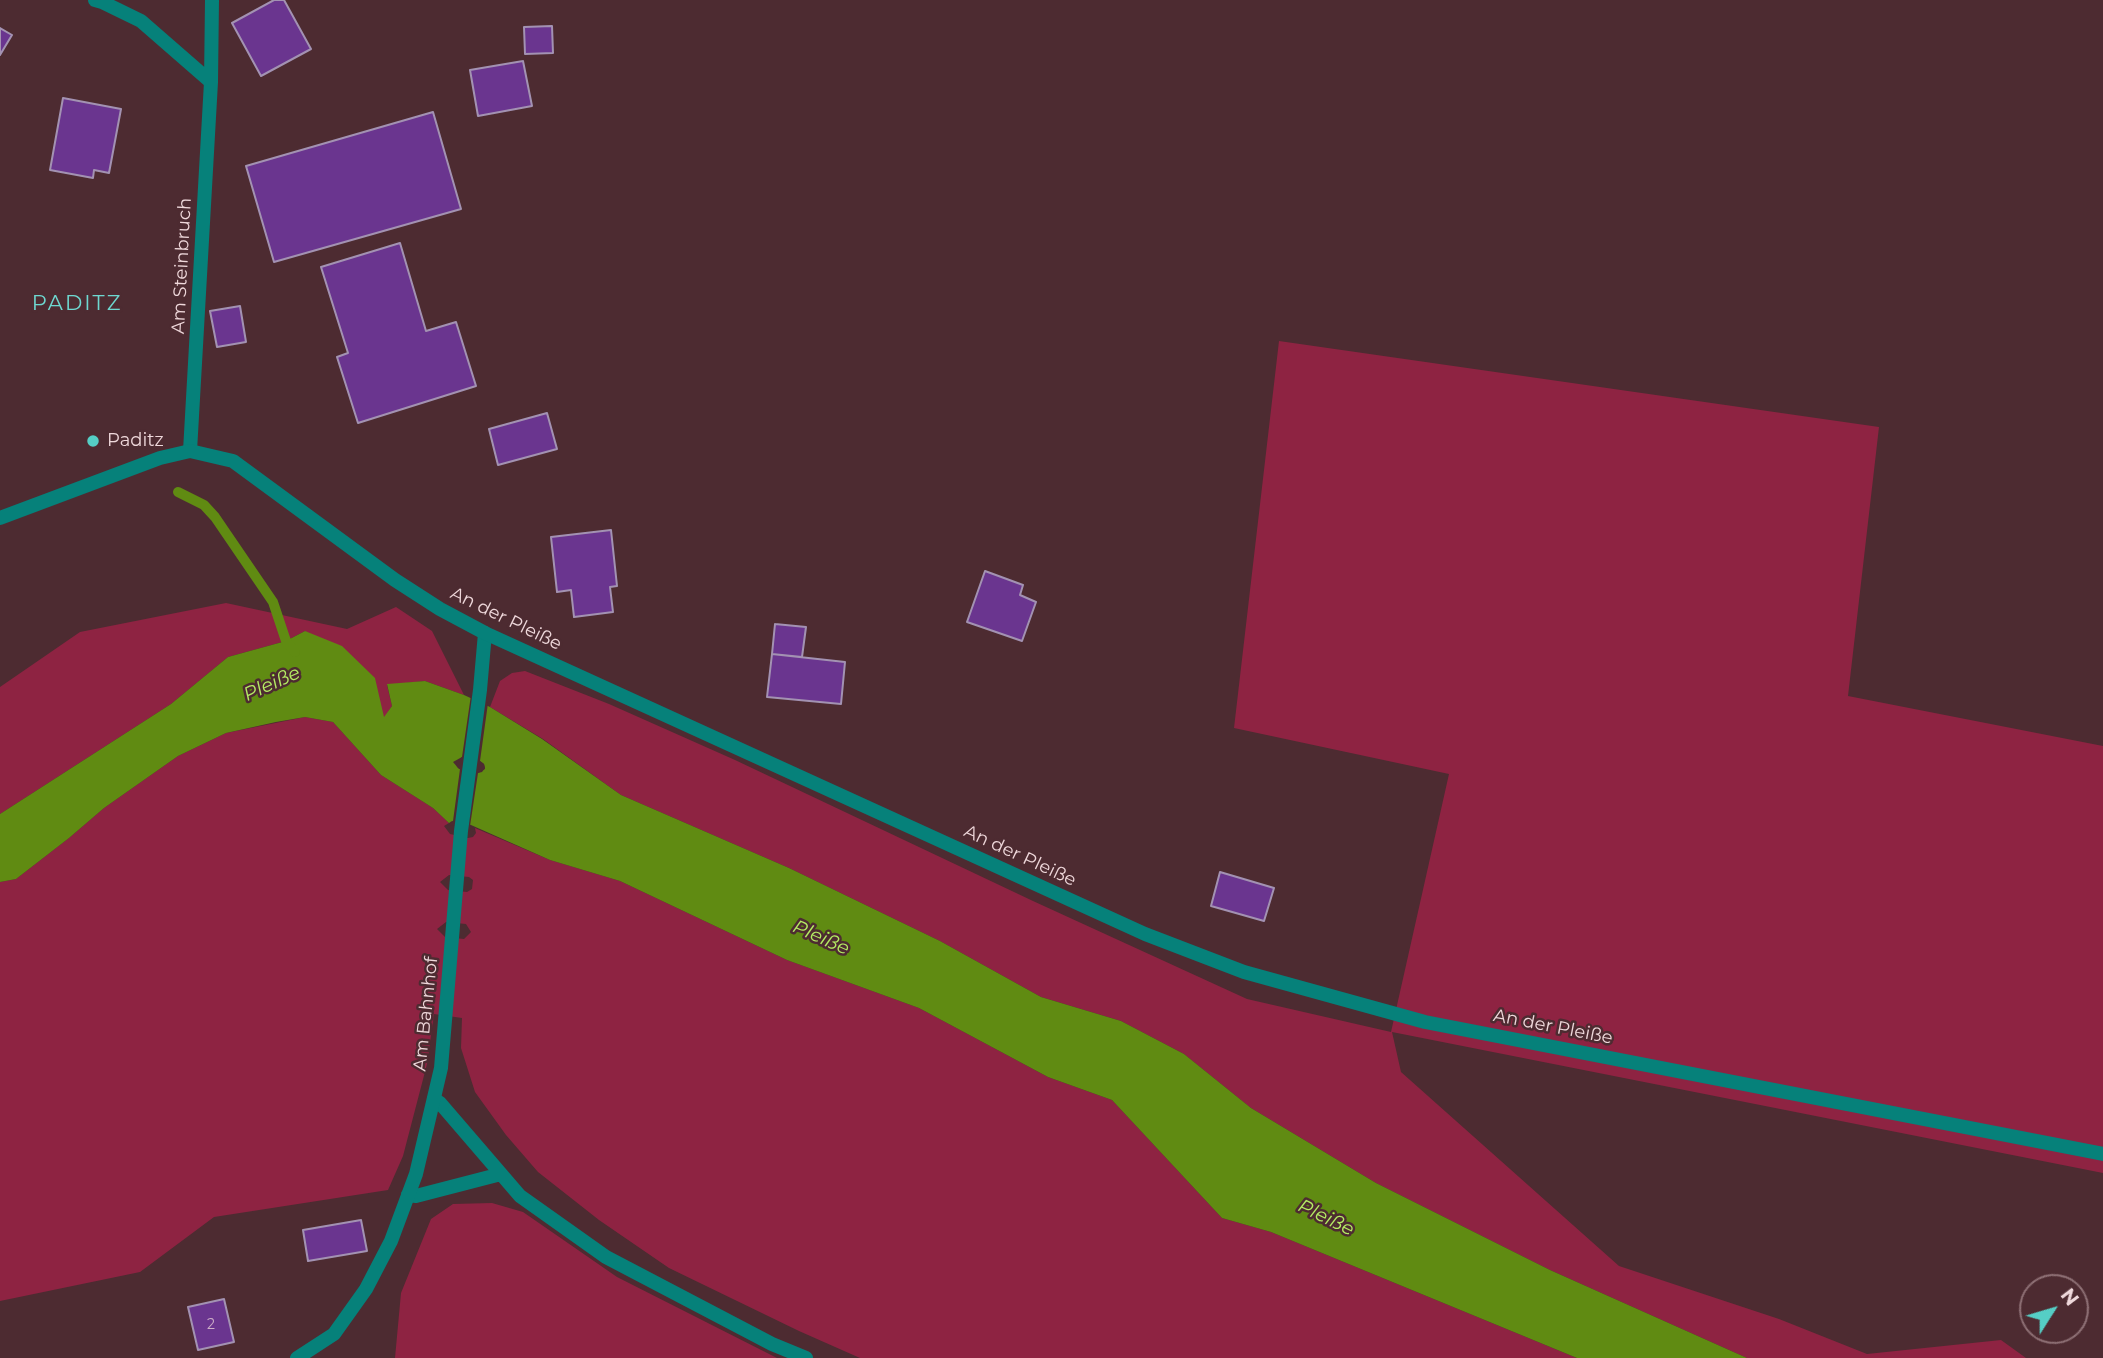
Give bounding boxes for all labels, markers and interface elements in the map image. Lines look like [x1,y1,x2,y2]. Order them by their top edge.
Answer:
street label: Am Steinbruch [168,197,196,335]
district label: PADITZ [32,291,122,317]
place label: Paditz [107,430,164,452]
marker: Paditz [85,433,101,449]
street label: An der Pleiße [447,583,565,655]
water label: Pleiße [240,661,304,707]
street label: An der Pleiße [961,821,1079,891]
water label: Pleiße [789,915,853,961]
street label: Am Bahnhof [409,956,443,1072]
street label: An der Pleiße [1491,1005,1615,1049]
water label: Pleiße [1294,1195,1358,1241]
north arrow [2019,1274,2089,1344]
text: N [2056,1284,2083,1310]
house number: 2 [207,1317,215,1333]

